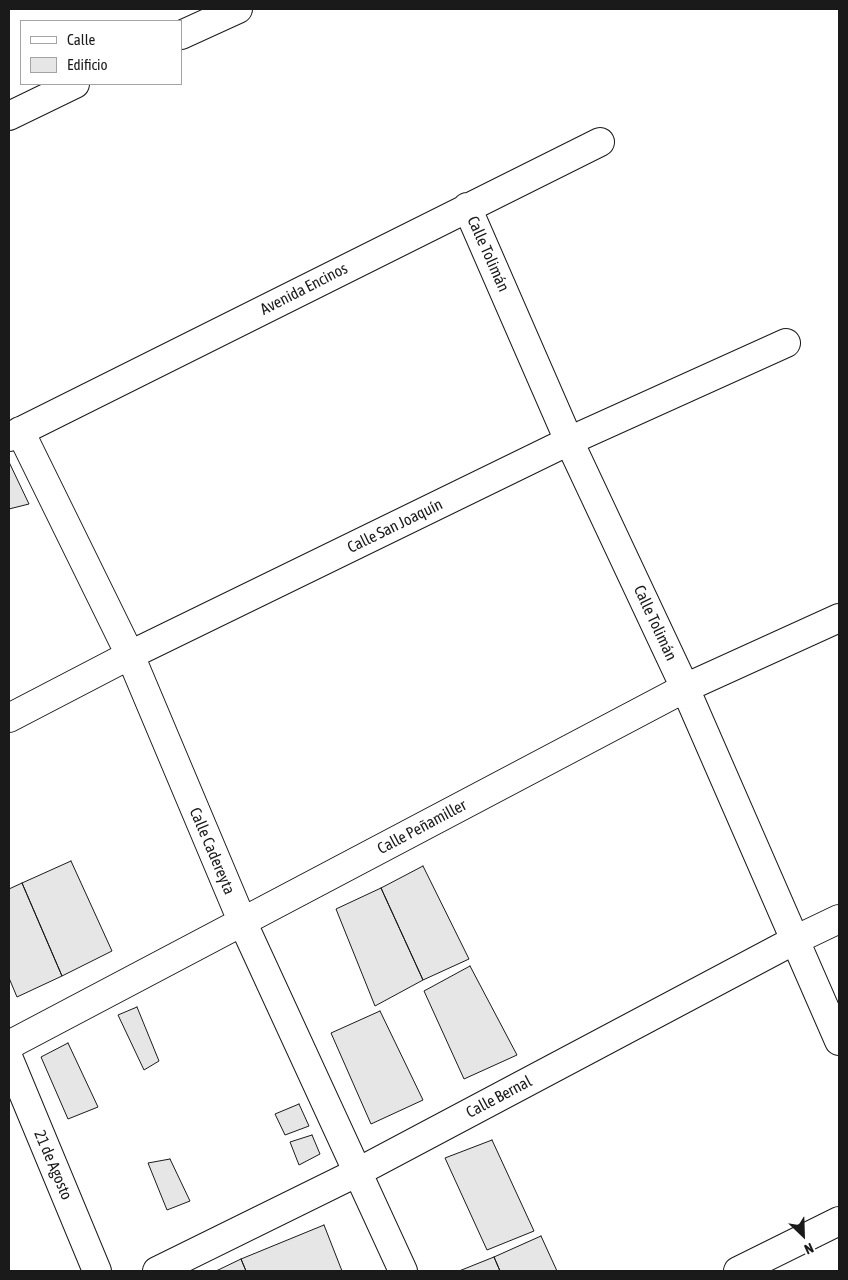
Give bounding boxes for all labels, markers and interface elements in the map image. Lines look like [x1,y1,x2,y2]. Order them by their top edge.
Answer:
legend [20,20,182,85]
text: Calle [67,31,95,48]
text: Edificio [67,56,108,73]
street label: Calle Tolimán [463,213,513,295]
street label: Avenida Encinos [257,259,351,319]
street label: Calle San Joaquín [344,495,446,557]
street label: Calle Tolimán [629,582,681,664]
street label: Calle Peñamiller [374,796,470,858]
street label: Calle Cadereyta [185,805,239,897]
street label: Calle Bernal [463,1072,535,1122]
street label: 21 de Agosto [30,1127,76,1203]
north arrow [778,1210,828,1260]
text: N [802,1240,816,1258]

